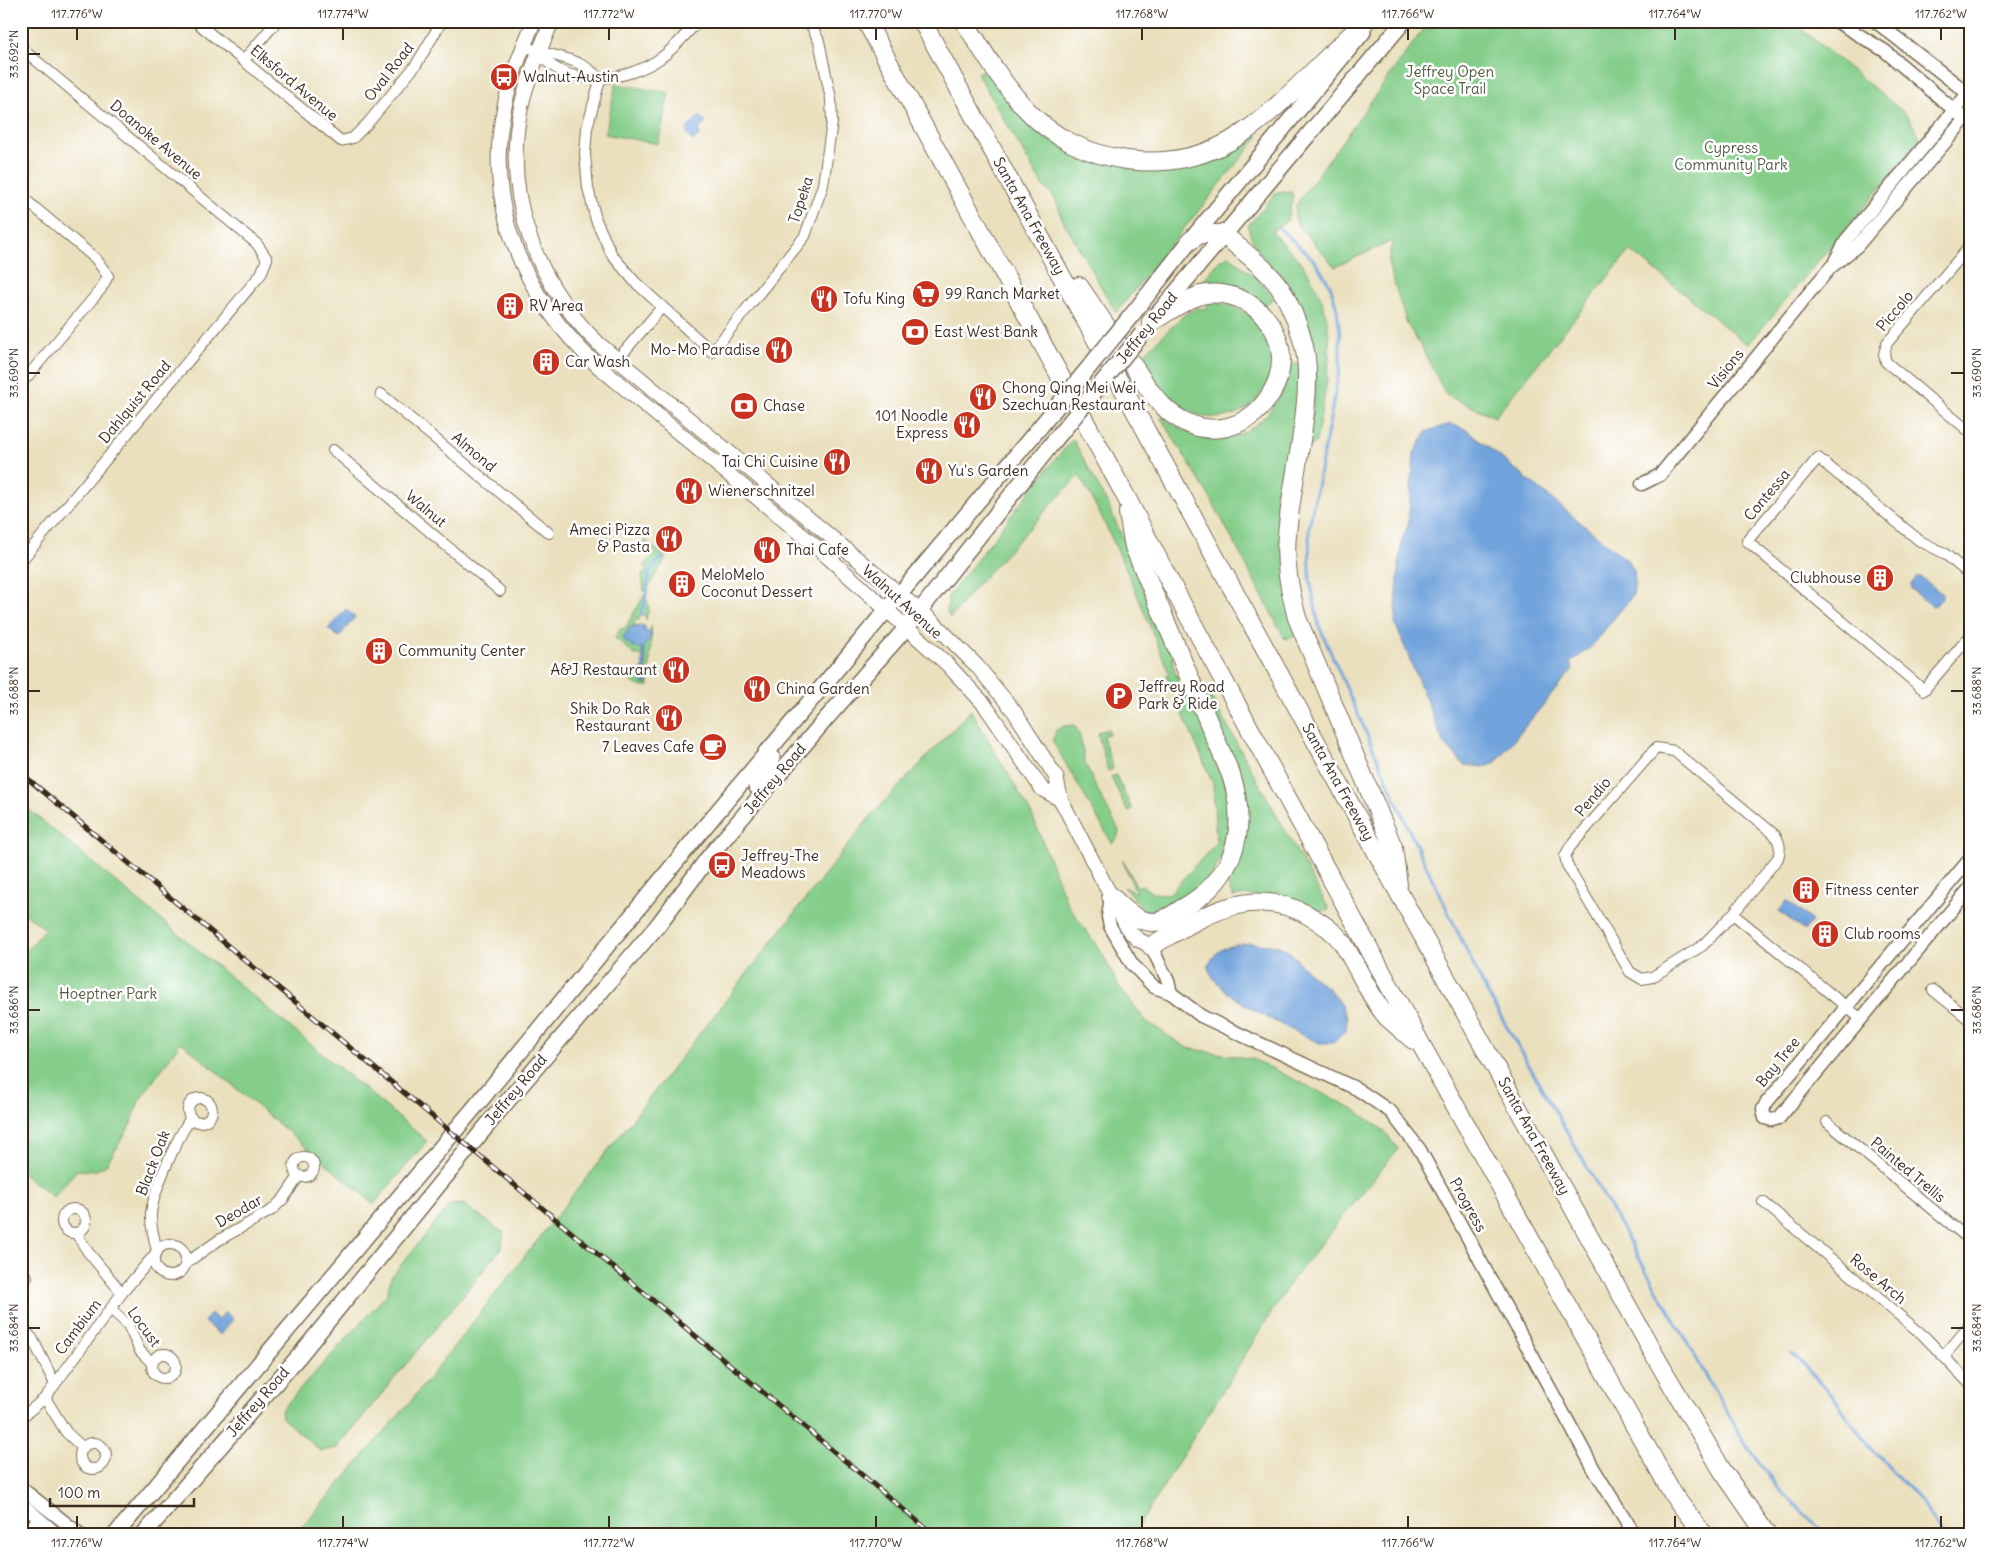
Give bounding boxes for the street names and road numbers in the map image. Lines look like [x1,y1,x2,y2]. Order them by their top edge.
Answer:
street label: Oval Road [360,38,418,105]
street label: Elksford Avenue [247,40,342,125]
street label: Doanoke Avenue [106,96,206,184]
street label: Santa Ana Freeway [989,154,1070,278]
street label: Topeka [784,174,817,226]
street label: Piccolo [1872,286,1917,335]
street label: Jeffrey Road [1112,288,1181,367]
street label: Visions [1703,344,1748,393]
street label: Dahlquist Road [94,356,175,447]
street label: Almond [448,428,501,476]
street label: Contessa [1739,465,1794,524]
street label: Walnut [402,486,451,531]
street label: Walnut Avenue [858,561,946,643]
street label: Santa Ana Freeway [1298,720,1379,844]
street label: Jeffrey Road [740,739,810,818]
street label: Pendio [1571,773,1615,820]
street label: Bay Tree [1752,1033,1804,1091]
street label: Jeffrey Road [481,1050,551,1129]
street label: Santa Ana Freeway [1494,1074,1575,1198]
street label: Black Oak [131,1127,174,1198]
street label: Painted Trellis [1867,1133,1950,1207]
street label: Progress [1446,1174,1491,1235]
street label: Deodar [212,1190,265,1231]
street label: Rose Arch [1846,1249,1911,1308]
street label: Cambium [50,1295,105,1358]
street label: Locust [124,1303,165,1350]
street label: Jeffrey Road [222,1363,293,1441]

